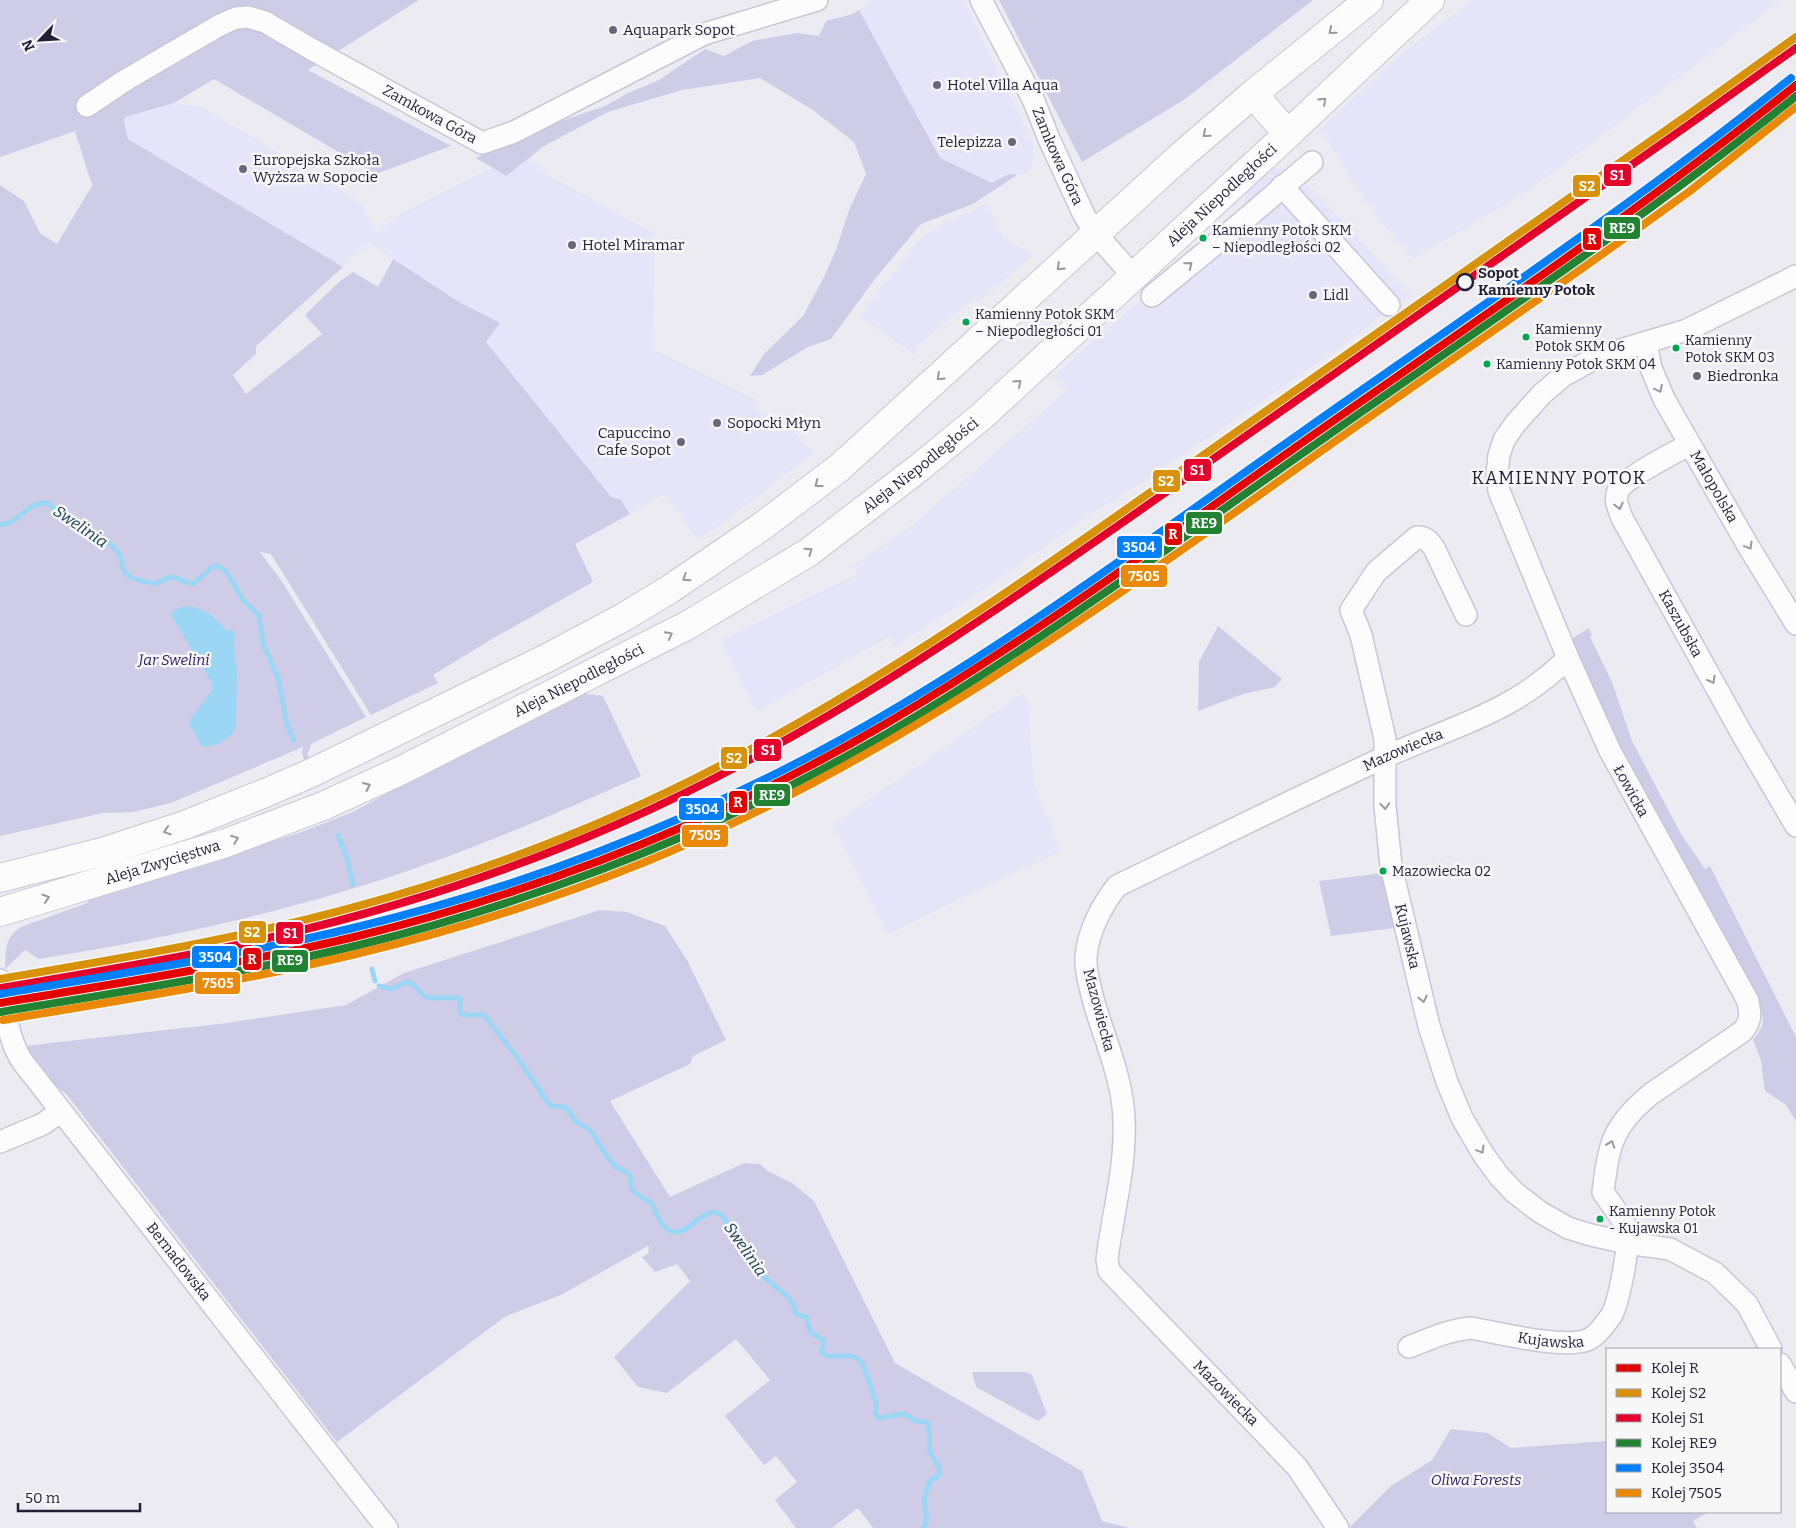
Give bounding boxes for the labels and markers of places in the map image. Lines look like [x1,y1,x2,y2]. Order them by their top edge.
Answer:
place label: Aquapark Sopot [623,21,736,39]
marker: Aquapark Sopot [607,24,619,36]
place label: Hotel Villa Aqua [947,76,1058,94]
marker: Hotel Villa Aqua [931,79,943,91]
place label: Telepizza [937,133,1002,151]
marker: Telepizza [1006,136,1018,148]
place label: Europejska Szkoła Wyższa w Sopocie [253,151,380,186]
marker: Europejska Szkoła Wyższa w Sopocie [237,163,249,175]
place label: Kamienny Potok SKM – Niepodległości 02 [1212,222,1352,256]
marker: Kamienny Potok SKM – Niepodległości 02 [1198,233,1208,243]
place label: Hotel Miramar [582,236,685,254]
marker: Hotel Miramar [566,239,578,251]
place label: Sopot Kamienny Potok [1478,264,1595,299]
marker: Sopot Kamienny Potok [1456,273,1474,291]
place label: Lidl [1323,286,1349,304]
marker: Lidl [1307,289,1319,301]
place label: Kamienny Potok SKM – Niepodległości 01 [975,306,1115,340]
marker: Kamienny Potok SKM – Niepodległości 01 [961,317,971,327]
place label: Kamienny Potok SKM 06 [1535,321,1625,355]
marker: Kamienny Potok SKM 06 [1521,332,1531,342]
place label: Kamienny Potok SKM 03 [1685,332,1775,366]
marker: Kamienny Potok SKM 03 [1671,343,1681,353]
place label: Kamienny Potok SKM 04 [1496,356,1656,373]
marker: Kamienny Potok SKM 04 [1482,359,1492,369]
place label: Biedronka [1707,367,1779,385]
marker: Biedronka [1691,370,1703,382]
place label: Sopocki Młyn [727,414,821,432]
marker: Sopocki Młyn [711,417,723,429]
place label: Capuccino Cafe Sopot [597,424,672,459]
marker: Capuccino Cafe Sopot [675,436,687,448]
place label: Mazowiecka 02 [1392,863,1491,880]
marker: Mazowiecka 02 [1378,866,1388,876]
place label: Kamienny Potok - Kujawska 01 [1609,1203,1716,1237]
marker: Kamienny Potok - Kujawska 01 [1595,1214,1605,1224]

